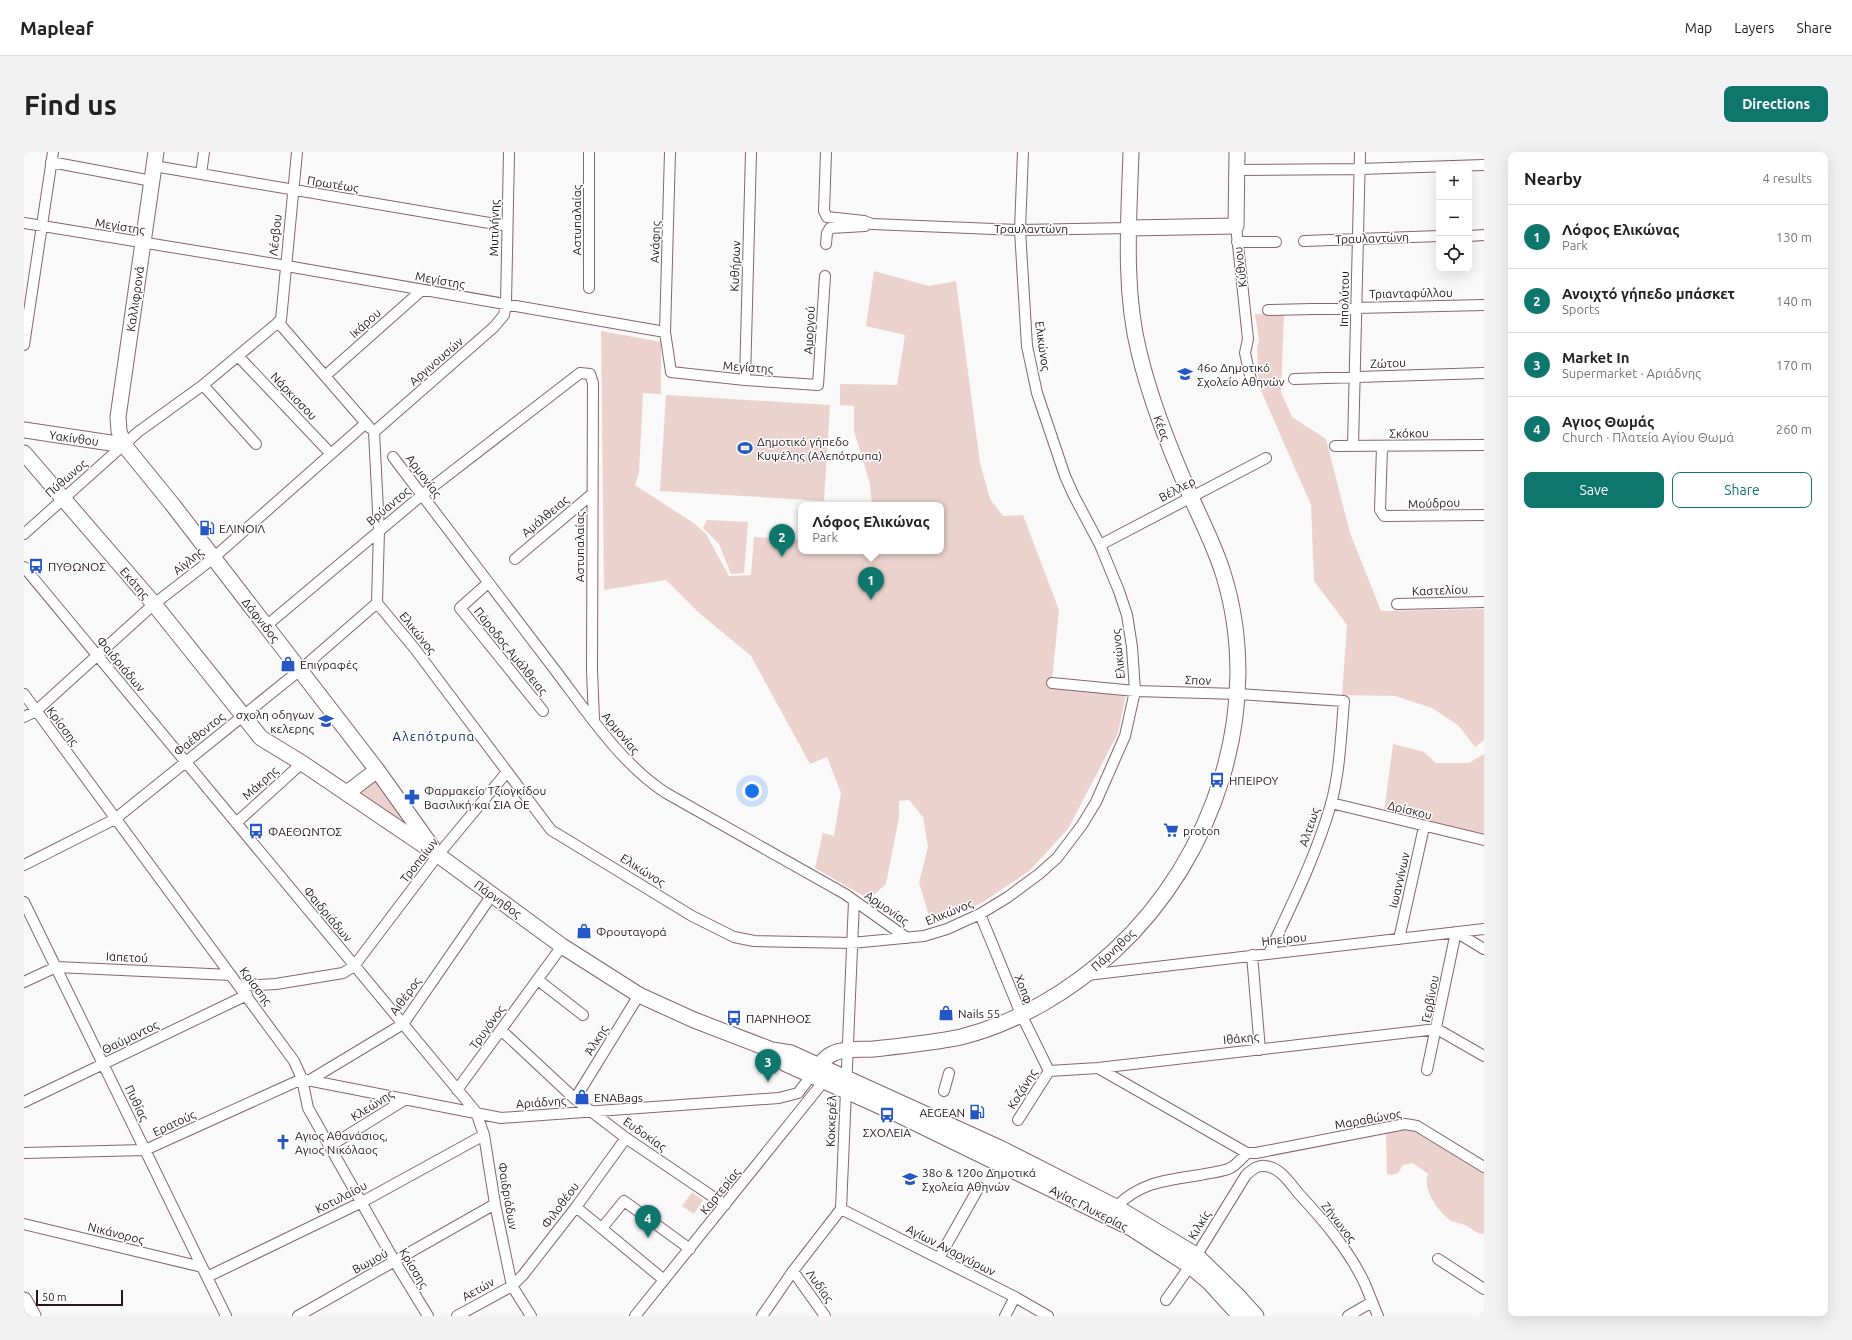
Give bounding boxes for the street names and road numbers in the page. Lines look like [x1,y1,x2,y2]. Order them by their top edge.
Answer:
street label: Πρωτέως [306,174,360,196]
street label: Αστυπαλαίας [570,184,584,255]
street label: Μυτιλήνης [487,199,502,256]
street label: Λέσβου [266,213,284,257]
street label: Μεγίστης [94,216,146,237]
street label: Ανάφης [648,220,663,263]
street label: Τραυλαντώνη [994,222,1068,235]
street label: Τραυλαντώνη [1335,230,1409,246]
street label: Κυθήρων [728,240,742,292]
street label: Κύθνου [1231,246,1249,288]
street label: Καλλιφρονά [124,265,146,333]
street label: Μεγίστης [414,269,466,292]
street label: Ιππολύτου [1337,271,1351,327]
street label: Τριανταφύλλου [1369,286,1453,300]
street label: Αμοργού [801,305,817,355]
street label: Ικάρου [347,306,383,340]
street label: Ελικώνος [1032,320,1053,372]
street label: Αργινουσών [407,334,466,388]
street label: Ζώτου [1370,356,1406,370]
street label: Μεγίστης [722,359,774,376]
street label: Νάρκισσου [268,370,320,422]
street label: Κέας [1151,414,1173,443]
street label: Σκόκου [1389,426,1429,440]
street label: Υακίνθου [48,428,100,448]
street label: Αρμονίας [403,452,445,501]
street label: Πύθωνος [43,456,90,500]
street label: Βέλλερ [1157,474,1197,504]
street label: Βρύαντος [364,484,413,529]
street label: Αμάλθειας [519,492,572,540]
street label: Μούδρου [1408,496,1460,510]
street label: Αστυπαλαίας [573,511,587,582]
street label: Αίγλης [170,545,207,578]
street label: Εκάτης [117,565,153,602]
street label: Καστελίου [1412,583,1468,597]
street label: Δάφνιδος [239,595,283,646]
street label: Πάροδος Αμάλθειας [471,605,551,698]
street label: Ελικώνος [396,609,439,658]
street label: Ελικώνος [1109,628,1128,680]
street label: Φαιδριάδων [94,634,148,694]
street label: Σπον [1185,673,1212,687]
street label: Κρίσσης [44,704,82,749]
street label: Φαέθοντος [171,709,228,759]
street label: Αρμονίας [599,710,643,758]
street label: Μάκρης [240,763,281,803]
street label: Δρίσκου [1387,798,1433,822]
street label: Αλτεως [1296,805,1323,849]
street label: Τροπαίων [398,835,441,885]
street label: Ελικώνος [618,851,668,890]
street label: Ιωαννίνων [1386,851,1412,909]
street label: Πάρνηθος [471,878,524,921]
street label: Φαιδριάδων [301,884,355,944]
street label: Αρμονίας [862,888,912,929]
street label: Ελικώνος [923,896,976,928]
street label: Πάρνηθος [1089,926,1139,974]
street label: Ηπείρου [1261,930,1307,948]
street label: Ιαπετού [106,949,148,965]
street label: Κρίσσης [237,964,275,1009]
street label: Χοπφ [1012,973,1036,1005]
street label: Αιθέρος [387,974,424,1018]
street label: Γερβίνου [1419,974,1441,1024]
street label: Τρυγόνος [467,1002,508,1052]
street label: Θαύμαντος [100,1018,161,1057]
street label: Άλκης [582,1022,611,1058]
street label: Ιθάκης [1222,1030,1260,1047]
street label: Κοζάνης [1005,1066,1040,1112]
street label: Πυθίας [122,1083,151,1124]
street label: Κλεώνης [348,1087,397,1124]
street label: Αριάδνης [515,1094,567,1111]
street label: Κοκκερέλ [824,1095,838,1147]
street label: Ερατούς [151,1107,198,1139]
street label: Μαραθώνος [1334,1107,1403,1132]
street label: Ευδοκίας [620,1114,669,1155]
street label: Φαιδριάδων [496,1161,520,1231]
street label: Καρτερίας [697,1165,744,1217]
street label: Κοτυλαίου [313,1178,369,1216]
street label: Φιλοθέου [539,1180,581,1230]
street label: Αγίας Γλυκερίας [1047,1183,1131,1234]
street label: Ζήνωνος [1318,1199,1359,1246]
street label: Κιλκίς [1185,1208,1214,1242]
street label: Νικάνορος [86,1220,146,1247]
street label: Αγίων Αναργύρων [904,1222,998,1278]
street label: Βωμού [350,1246,390,1276]
street label: Κρίσσης [396,1246,431,1291]
street label: Λυδίας [803,1267,837,1306]
street label: Αετών [460,1275,497,1303]

